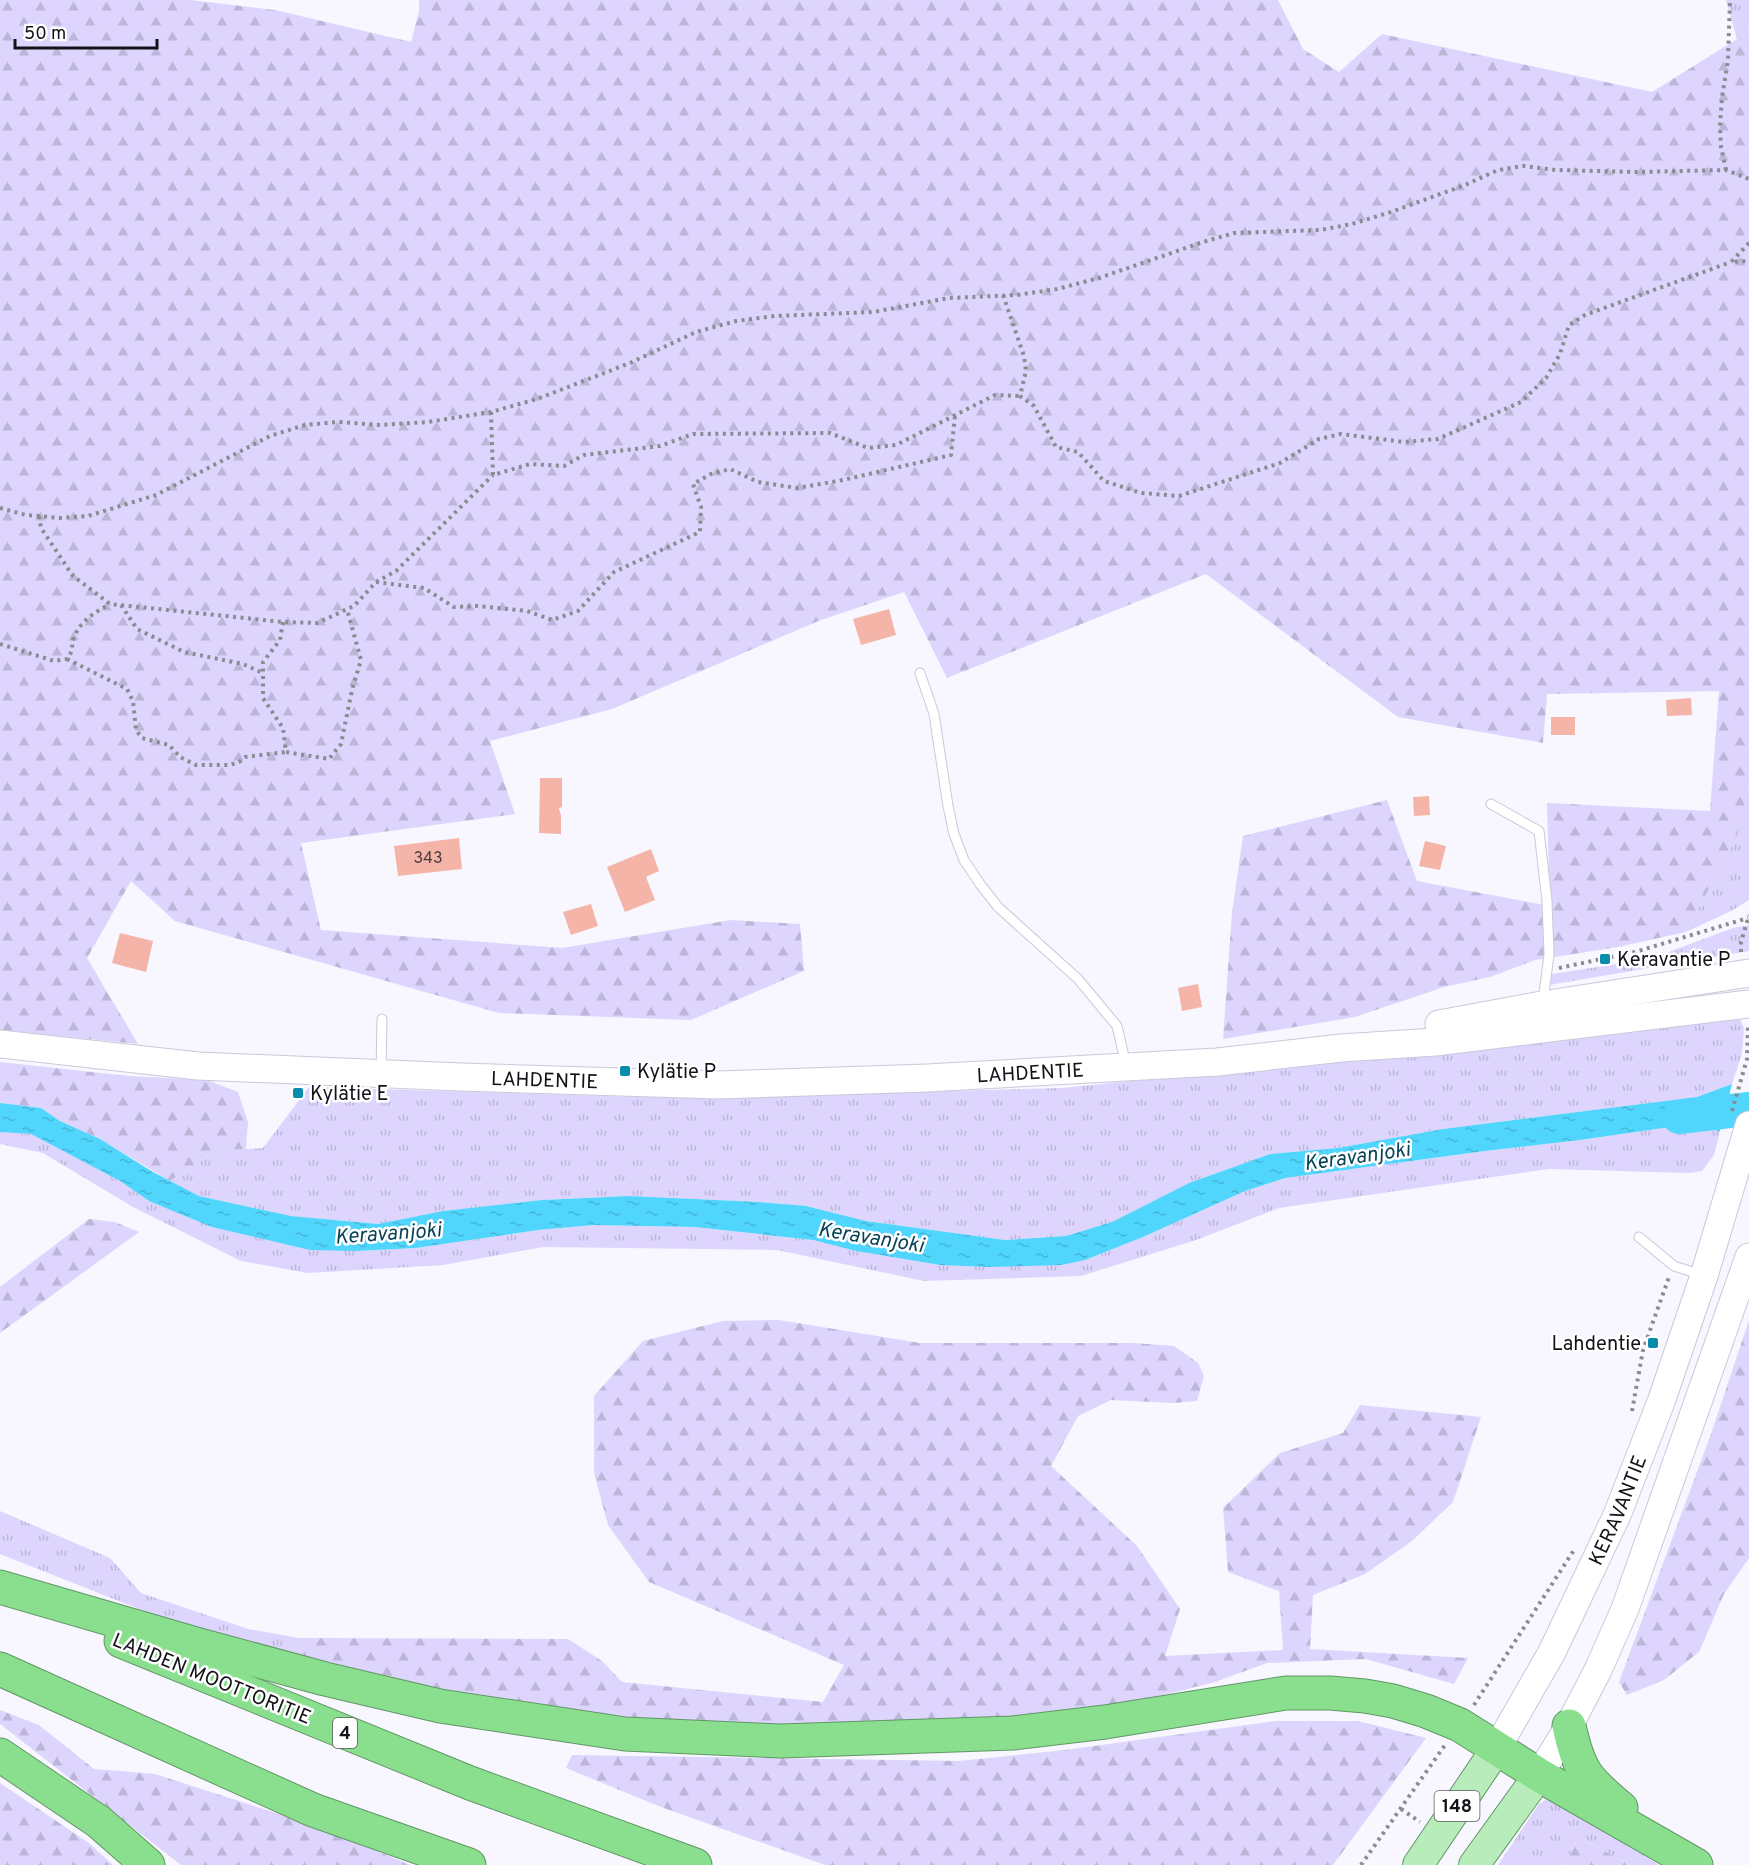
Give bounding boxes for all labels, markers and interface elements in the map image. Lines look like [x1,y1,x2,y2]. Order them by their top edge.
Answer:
scale bar [15,12,158,50]
text: 50 m [24,23,66,46]
house number: 343 [413,849,443,869]
place label: Keravantie P [1617,948,1730,974]
marker: Keravantie P [1598,952,1612,966]
street label: LAHDENTIE [976,1058,1085,1090]
place label: Kylätie P [637,1060,716,1086]
marker: Kylätie P [618,1064,632,1078]
street label: LAHDENTIE [490,1067,598,1096]
place label: Kylätie E [310,1082,388,1108]
marker: Kylätie E [291,1086,305,1100]
water label: Keravanjoki [1302,1136,1414,1178]
water label: Keravanjoki [334,1217,444,1252]
water label: Keravanjoki [816,1217,927,1260]
place label: Lahdentie [1552,1332,1641,1358]
marker: Lahdentie [1646,1336,1660,1350]
street label: KERAVANTIE [1584,1452,1654,1570]
street label: LAHDEN MOOTTORITIE [108,1628,315,1732]
road number: 4 [333,1718,357,1748]
road number: 148 [1434,1791,1480,1821]

